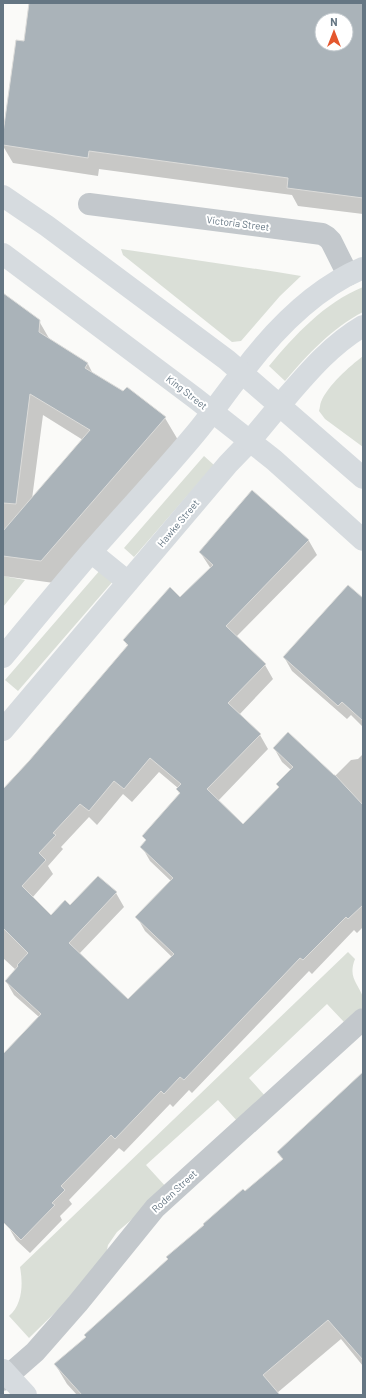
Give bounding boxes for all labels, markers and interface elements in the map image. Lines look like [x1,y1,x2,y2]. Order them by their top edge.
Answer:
north arrow [314,12,354,52]
text: N [330,15,338,28]
street label: Victoria Street [206,213,270,233]
street label: King Street [164,372,210,412]
street label: Hawke Street [155,497,202,549]
street label: Roden Street [149,1167,199,1215]

